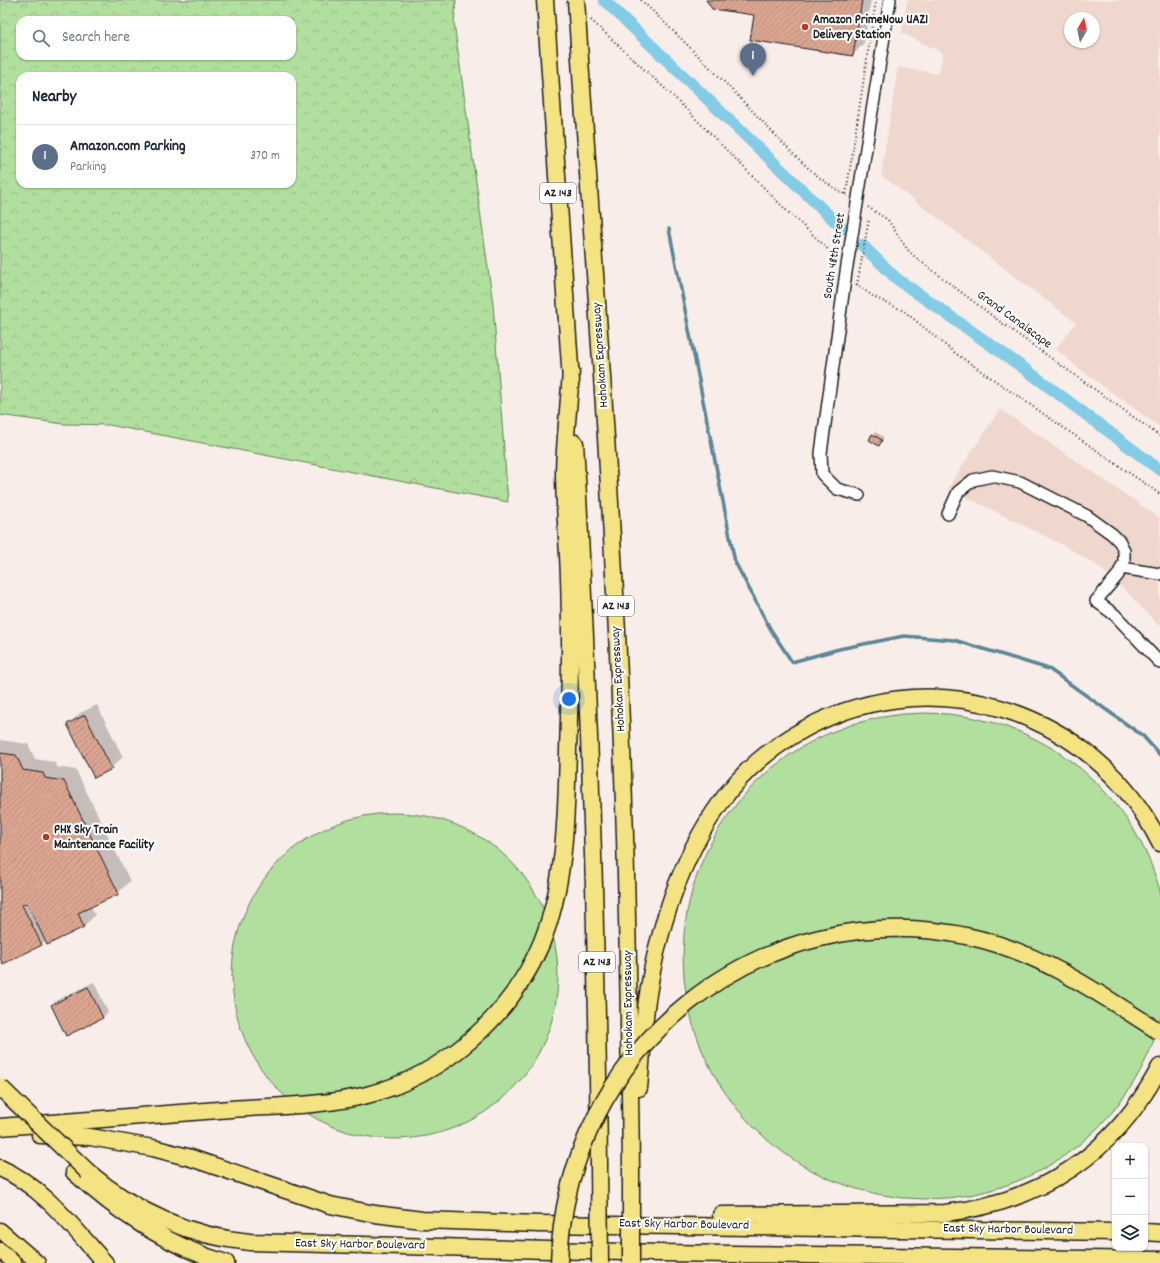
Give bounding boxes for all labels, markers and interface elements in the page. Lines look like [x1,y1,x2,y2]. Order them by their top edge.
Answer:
place label: Amazon PrimeNow UAZ1 Delivery Station [813,11,928,45]
north arrow [1064,12,1100,48]
search box [16,16,296,60]
marker: Amazon PrimeNow UAZ1 Delivery Station [800,22,810,32]
icon: search [30,27,52,49]
text: Search here [62,27,130,49]
pin: 1 [740,43,766,76]
text: Nearby [32,86,76,110]
text: Amazon.com Parking [70,136,186,158]
text: 1 [44,147,46,166]
text: 370 m [250,147,280,166]
text: Parking [70,158,106,177]
road number: AZ 143 [540,183,576,203]
street label: South 48th Street [819,211,851,300]
street label: Grand Canalscape [972,286,1056,354]
street label: Hohokam Expressway [588,301,614,408]
road number: AZ 143 [598,596,634,616]
street label: Hohokam Expressway [607,625,631,732]
your location [559,689,579,709]
place label: PHX Sky Train Maintenance Facility [54,821,154,855]
marker: PHX Sky Train Maintenance Facility [41,832,51,842]
street label: Hohokam Expressway [619,949,639,1056]
road number: AZ 143 [579,952,615,972]
map controls [1112,1143,1148,1251]
button: + [1112,1143,1148,1179]
button: − [1112,1179,1148,1215]
street label: East Sky Harbor Boulevard [619,1214,749,1236]
button: layers [1112,1215,1148,1251]
street label: East Sky Harbor Boulevard [943,1219,1073,1241]
street label: East Sky Harbor Boulevard [295,1234,425,1256]

